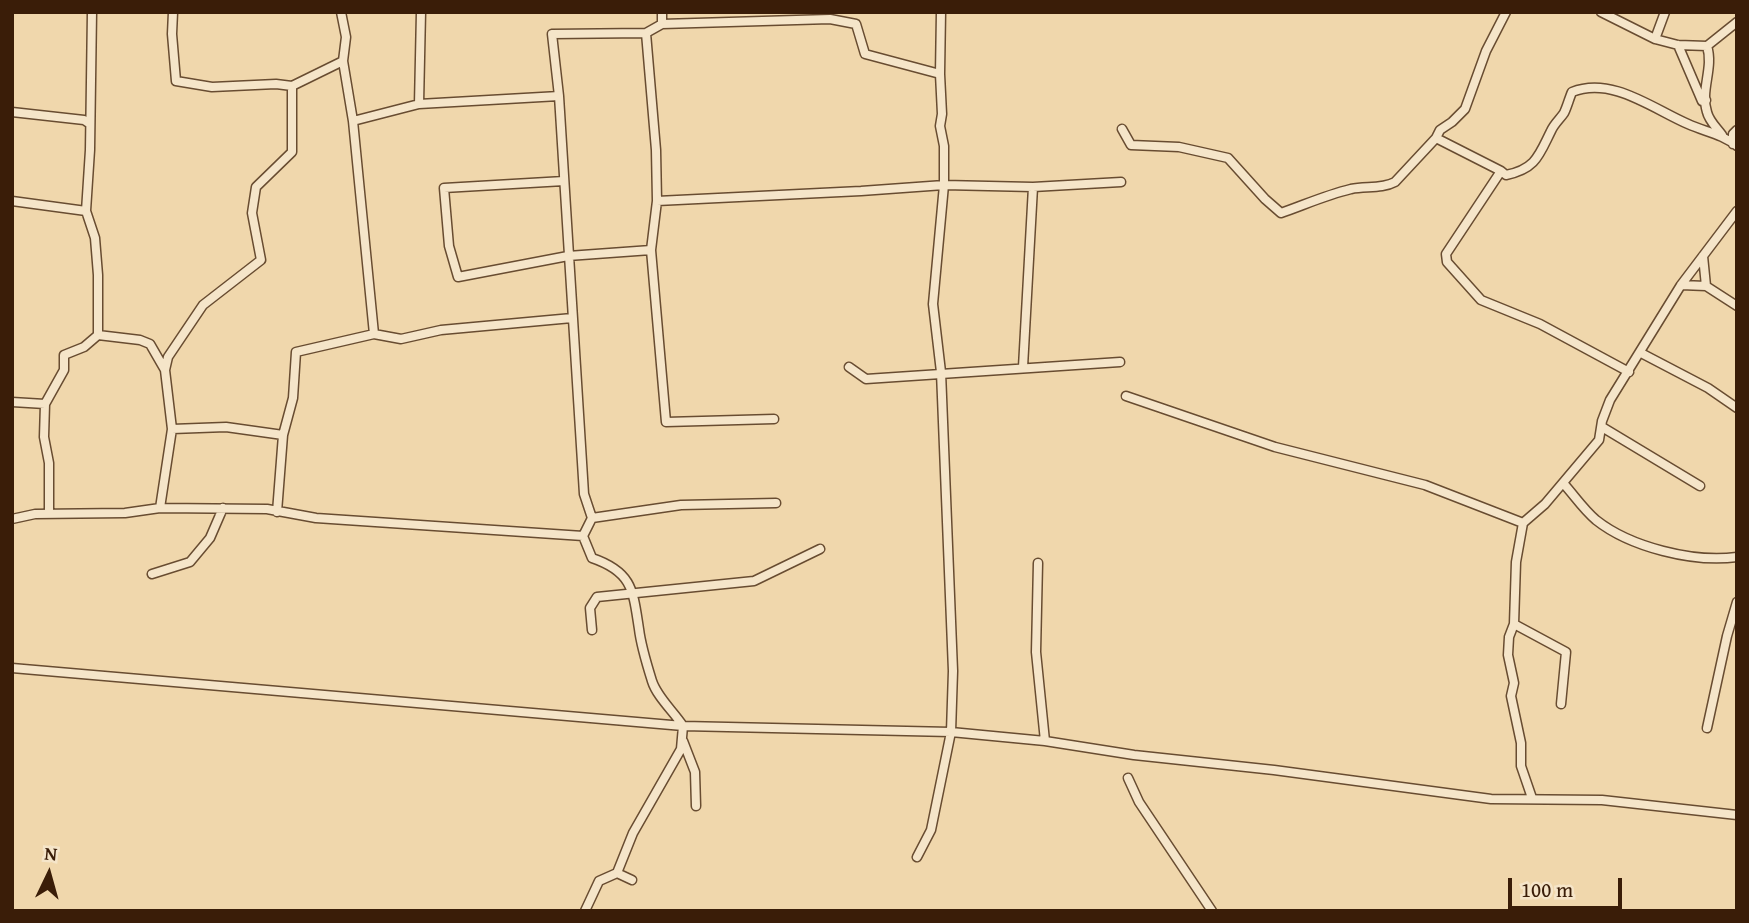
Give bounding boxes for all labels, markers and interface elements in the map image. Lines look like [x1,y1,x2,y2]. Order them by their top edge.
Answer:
north arrow [14,839,84,909]
text: N [43,839,58,868]
scale bar [1511,864,1625,908]
text: 100 m [1521,874,1573,905]

